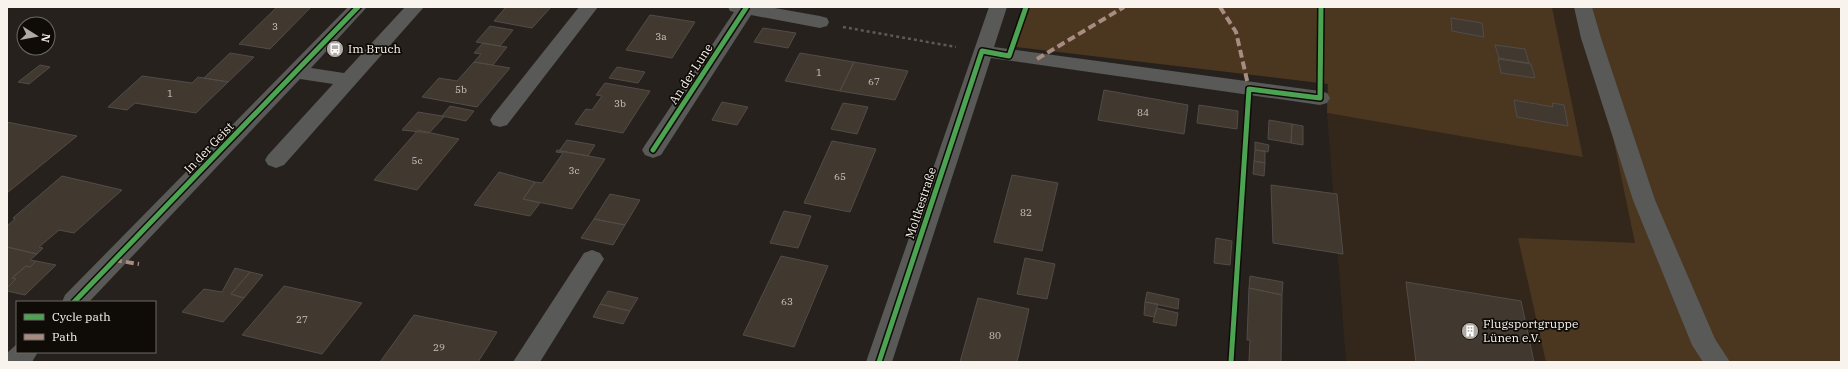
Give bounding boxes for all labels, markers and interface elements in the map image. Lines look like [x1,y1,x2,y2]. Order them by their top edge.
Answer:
north arrow [16,16,56,56]
house number: 3 [272,20,278,33]
house number: 3a [655,30,667,43]
text: N [38,32,54,44]
bus stop icon: Im Bruch [325,39,345,59]
place label: Im Bruch [348,41,402,56]
street label: An der Lune [665,41,716,107]
house number: 1 [816,66,822,79]
house number: 67 [868,75,880,88]
house number: 5b [455,83,467,96]
house number: 1 [167,87,173,100]
house number: 3b [614,97,626,110]
house number: 84 [1137,106,1149,119]
street label: In der Geist [181,119,237,176]
house number: 5c [411,154,423,167]
house number: 3c [568,164,580,177]
street label: Moltkestraße [902,165,939,241]
house number: 65 [834,170,846,183]
house number: 82 [1020,206,1032,219]
house number: 63 [781,295,793,308]
legend [16,301,156,353]
text: Cycle path [52,309,111,324]
house number: 27 [296,313,308,326]
place label: Flugsportgruppe Lünen e.V. [1483,316,1579,345]
building icon: Flugsportgruppe Lünen e.V. [1460,321,1480,341]
text: Path [52,329,78,344]
house number: 80 [989,329,1001,342]
house number: 29 [433,341,445,354]

